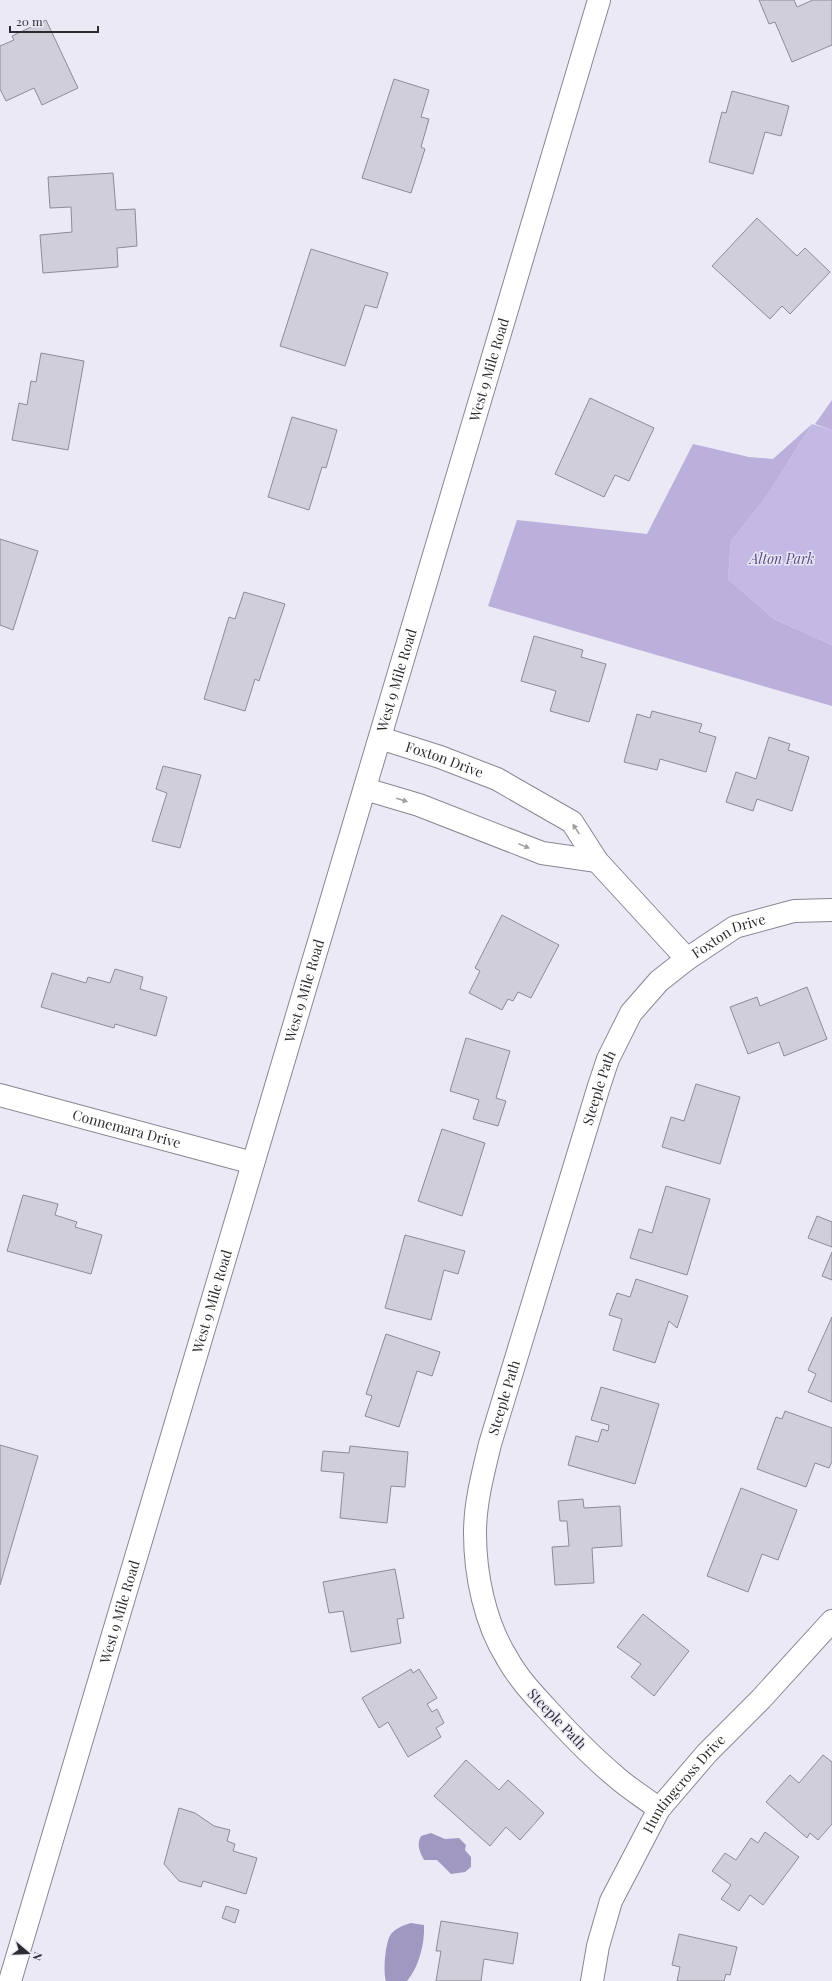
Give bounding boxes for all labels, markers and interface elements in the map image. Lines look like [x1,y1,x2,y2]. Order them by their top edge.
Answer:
scale bar [10,8,98,34]
text: 20 m [16,13,43,29]
street label: West 9 Mile Road [464,316,513,424]
park label: Alton Park [748,549,814,568]
street label: West 9 Mile Road [372,626,421,735]
street label: Foxton Drive [403,737,486,782]
one-way arrow [396,797,408,803]
one-way arrow [572,824,580,834]
one-way arrow [518,843,529,849]
street label: Foxton Drive [688,909,767,962]
street label: West 9 Mile Road [279,937,328,1045]
street label: Steeple Path [578,1046,620,1127]
street label: Connemara Drive [70,1105,183,1152]
street label: West 9 Mile Road [187,1247,236,1356]
street label: Steeple Path [483,1357,524,1437]
street label: West 9 Mile Road [95,1558,144,1667]
street label: Steeple Path [524,1684,592,1754]
street label: Huntingcross Drive [638,1730,729,1836]
north arrow [8,1933,48,1973]
text: N [30,1950,46,1963]

